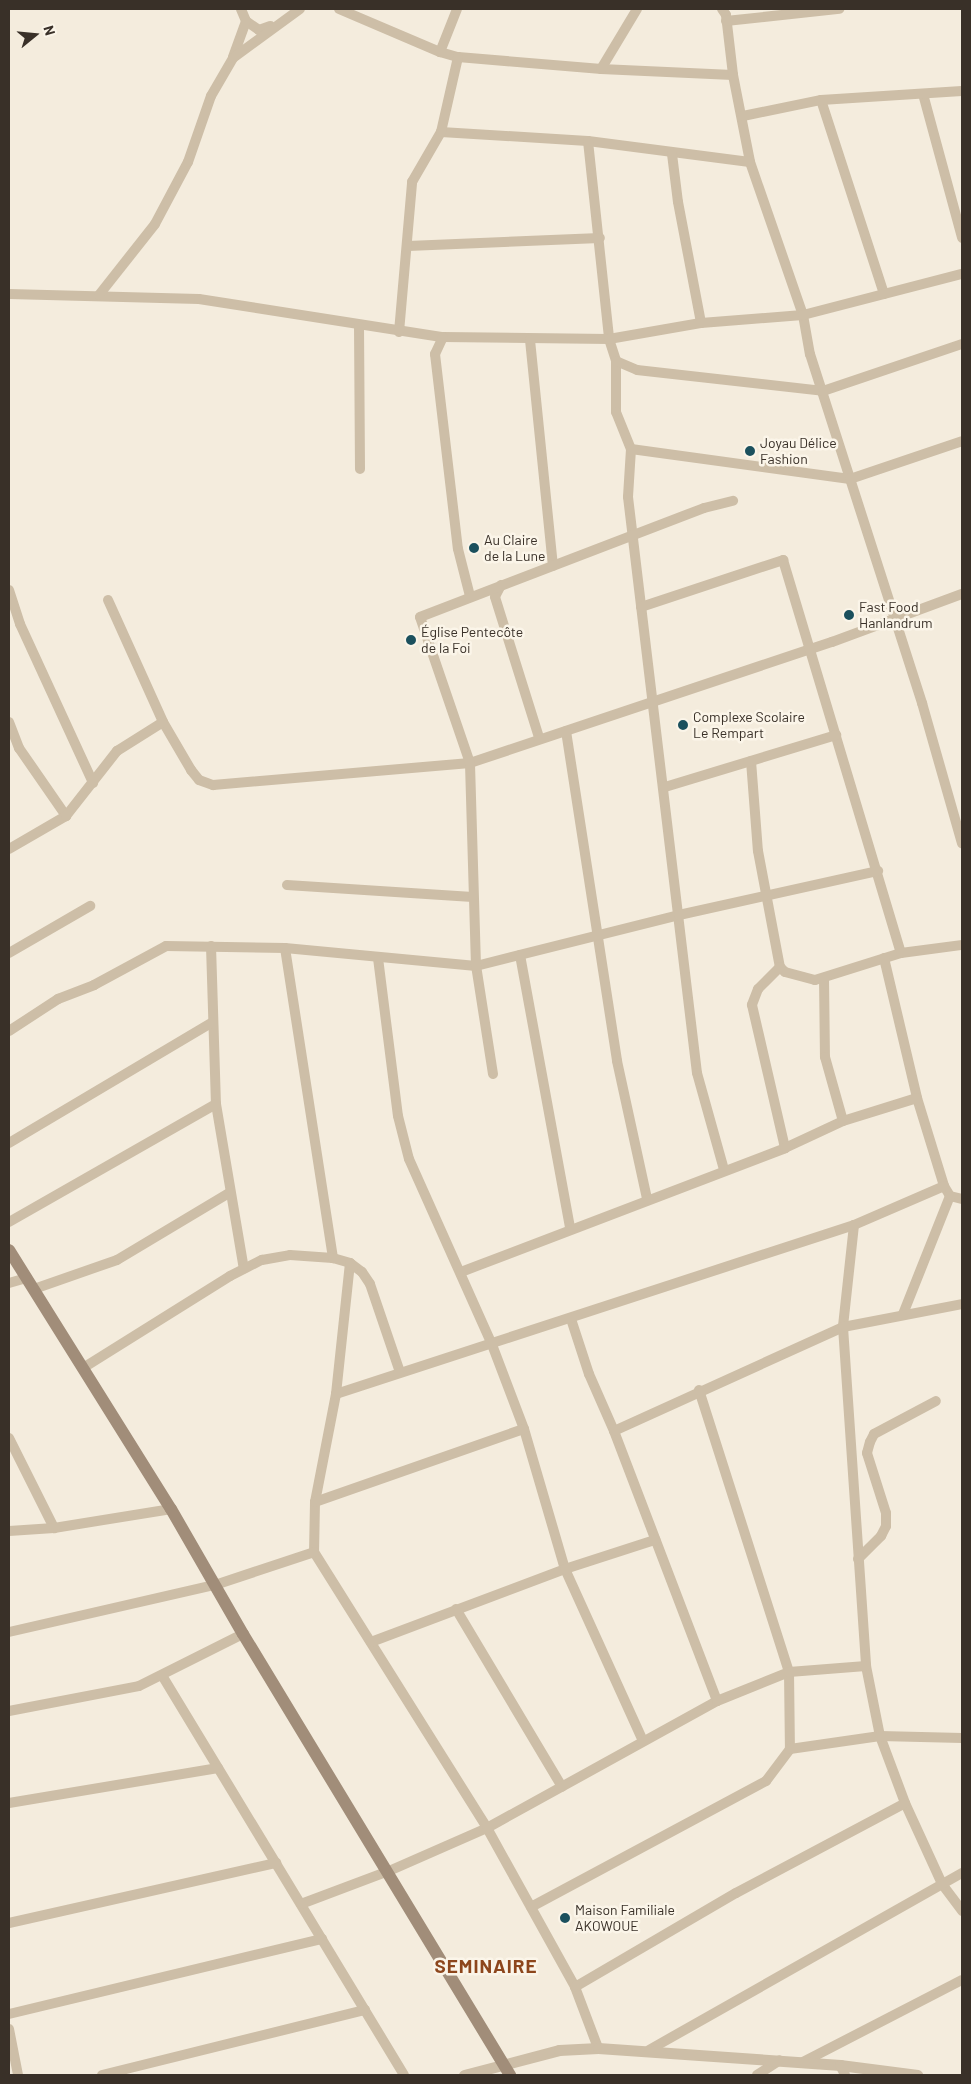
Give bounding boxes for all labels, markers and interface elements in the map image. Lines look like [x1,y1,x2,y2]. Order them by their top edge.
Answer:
north arrow [10,10,60,60]
text: N [40,24,59,37]
place label: Joyau Délice Fashion [760,435,837,468]
marker: Joyau Délice Fashion [744,445,756,457]
place label: Au Claire de la Lune [484,532,545,564]
marker: Au Claire de la Lune [468,542,480,554]
place label: Fast Food Hanlandrum [859,599,932,632]
marker: Fast Food Hanlandrum [843,609,855,621]
place label: Église Pentecôte de la Foi [421,624,523,656]
marker: Église Pentecôte de la Foi [405,634,417,646]
place label: Complexe Scolaire Le Rempart [693,709,805,742]
marker: Complexe Scolaire Le Rempart [677,719,689,731]
place label: Maison Familiale AKOWOUE [575,1902,675,1934]
marker: Maison Familiale AKOWOUE [559,1912,571,1924]
district label: SEMINAIRE [433,1955,539,1977]

